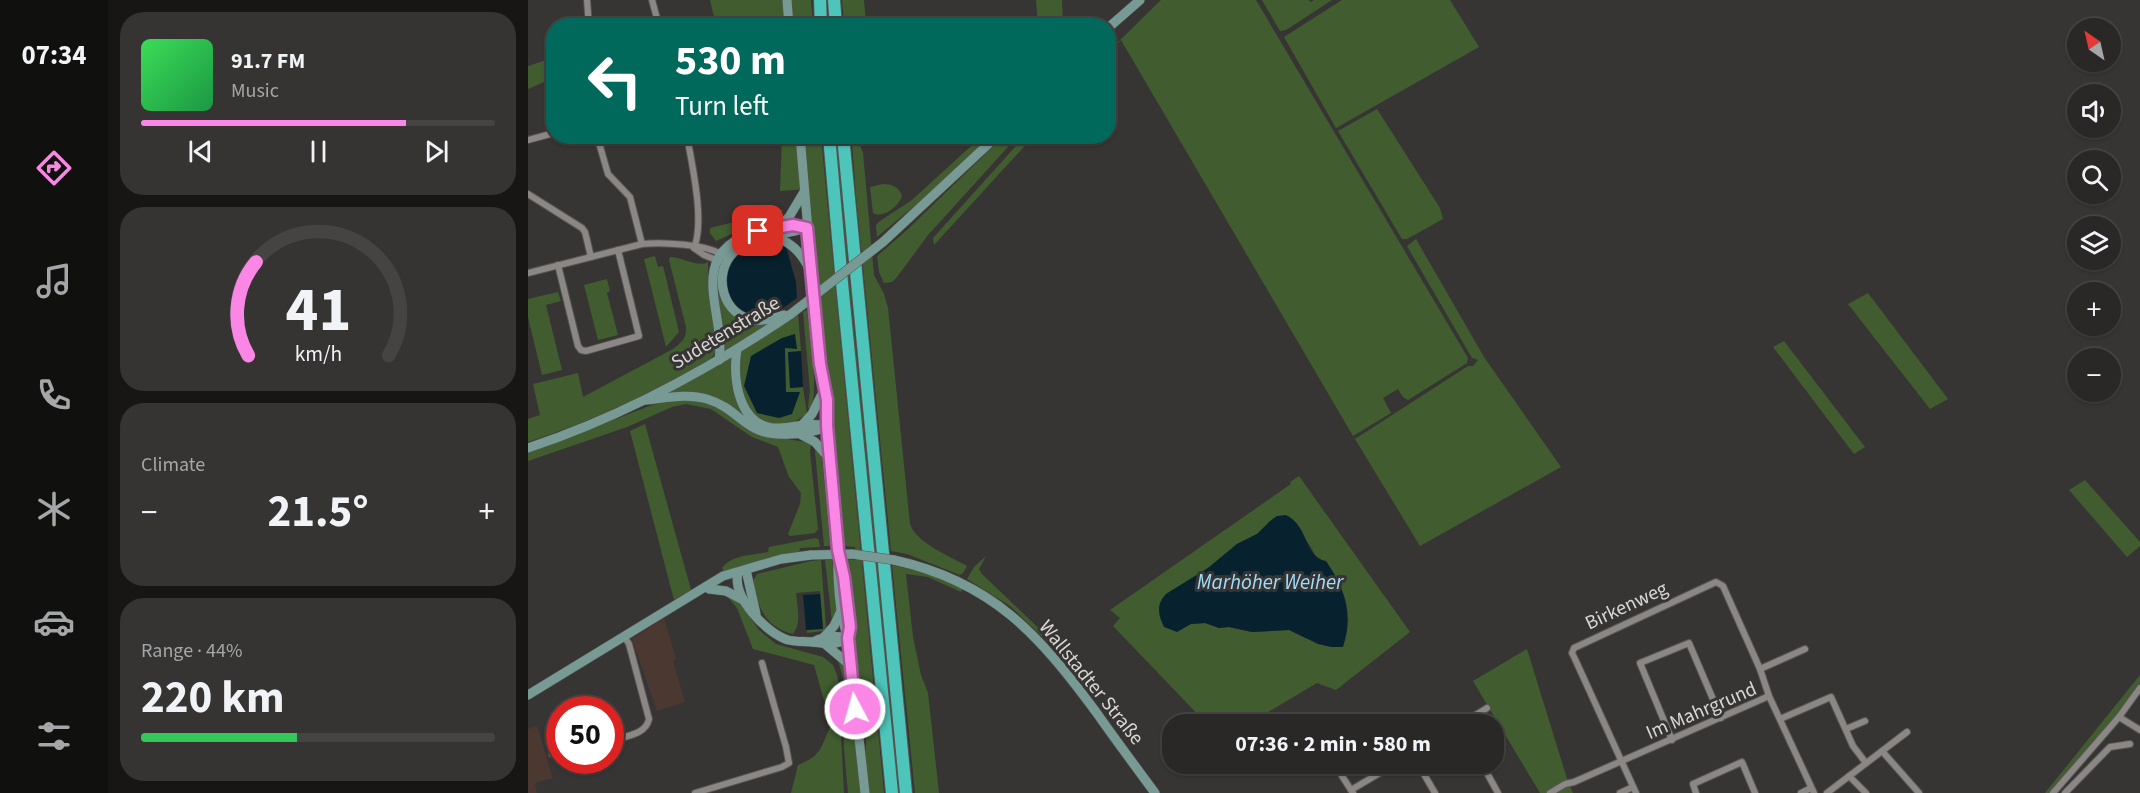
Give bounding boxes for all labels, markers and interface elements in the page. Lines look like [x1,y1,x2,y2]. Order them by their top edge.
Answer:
north arrow [2067,18,2121,72]
map controls [2067,18,2121,402]
text: 530 m [675,31,786,91]
text: 07:34 [21,36,87,75]
icon: left [576,42,654,120]
text: 91.7 FM [231,45,305,77]
text: Music [231,77,279,105]
button: sound [2067,84,2121,138]
text: Turn left [675,87,769,126]
icon: previous [184,135,217,168]
icon: pause [302,135,335,168]
icon: next [420,135,453,168]
icon: directions [33,147,75,189]
button: search [2067,150,2121,204]
pin [732,205,783,256]
icon: arrive [741,214,774,247]
button: layers [2067,216,2121,270]
icon: music [33,260,75,302]
text: 41 [285,266,351,355]
button: + [2067,282,2121,336]
street label: Sudetenstraße [666,289,785,376]
text: km/h [294,339,342,370]
button: − [2067,348,2121,402]
icon: phone [33,374,75,416]
text: Climate [141,451,205,479]
text: 21.5° [267,480,369,544]
icon: climate [33,488,75,530]
text: − [141,489,157,536]
text: + [479,489,495,536]
water label: Marhöher Weiher [1197,567,1344,597]
street label: Birkenweg [1581,575,1672,637]
icon: car [33,601,75,643]
street label: Wallstadter Straße [1032,614,1150,751]
text: Range · 44% [141,637,242,665]
text: 220 km [141,666,285,730]
street label: Im Mahrgrund [1642,675,1761,747]
position arrow [823,677,887,741]
speed limit sign: 50 [546,696,624,774]
icon: filters [33,715,75,757]
text: 07:36 · 2 min · 580 m [1235,728,1431,760]

